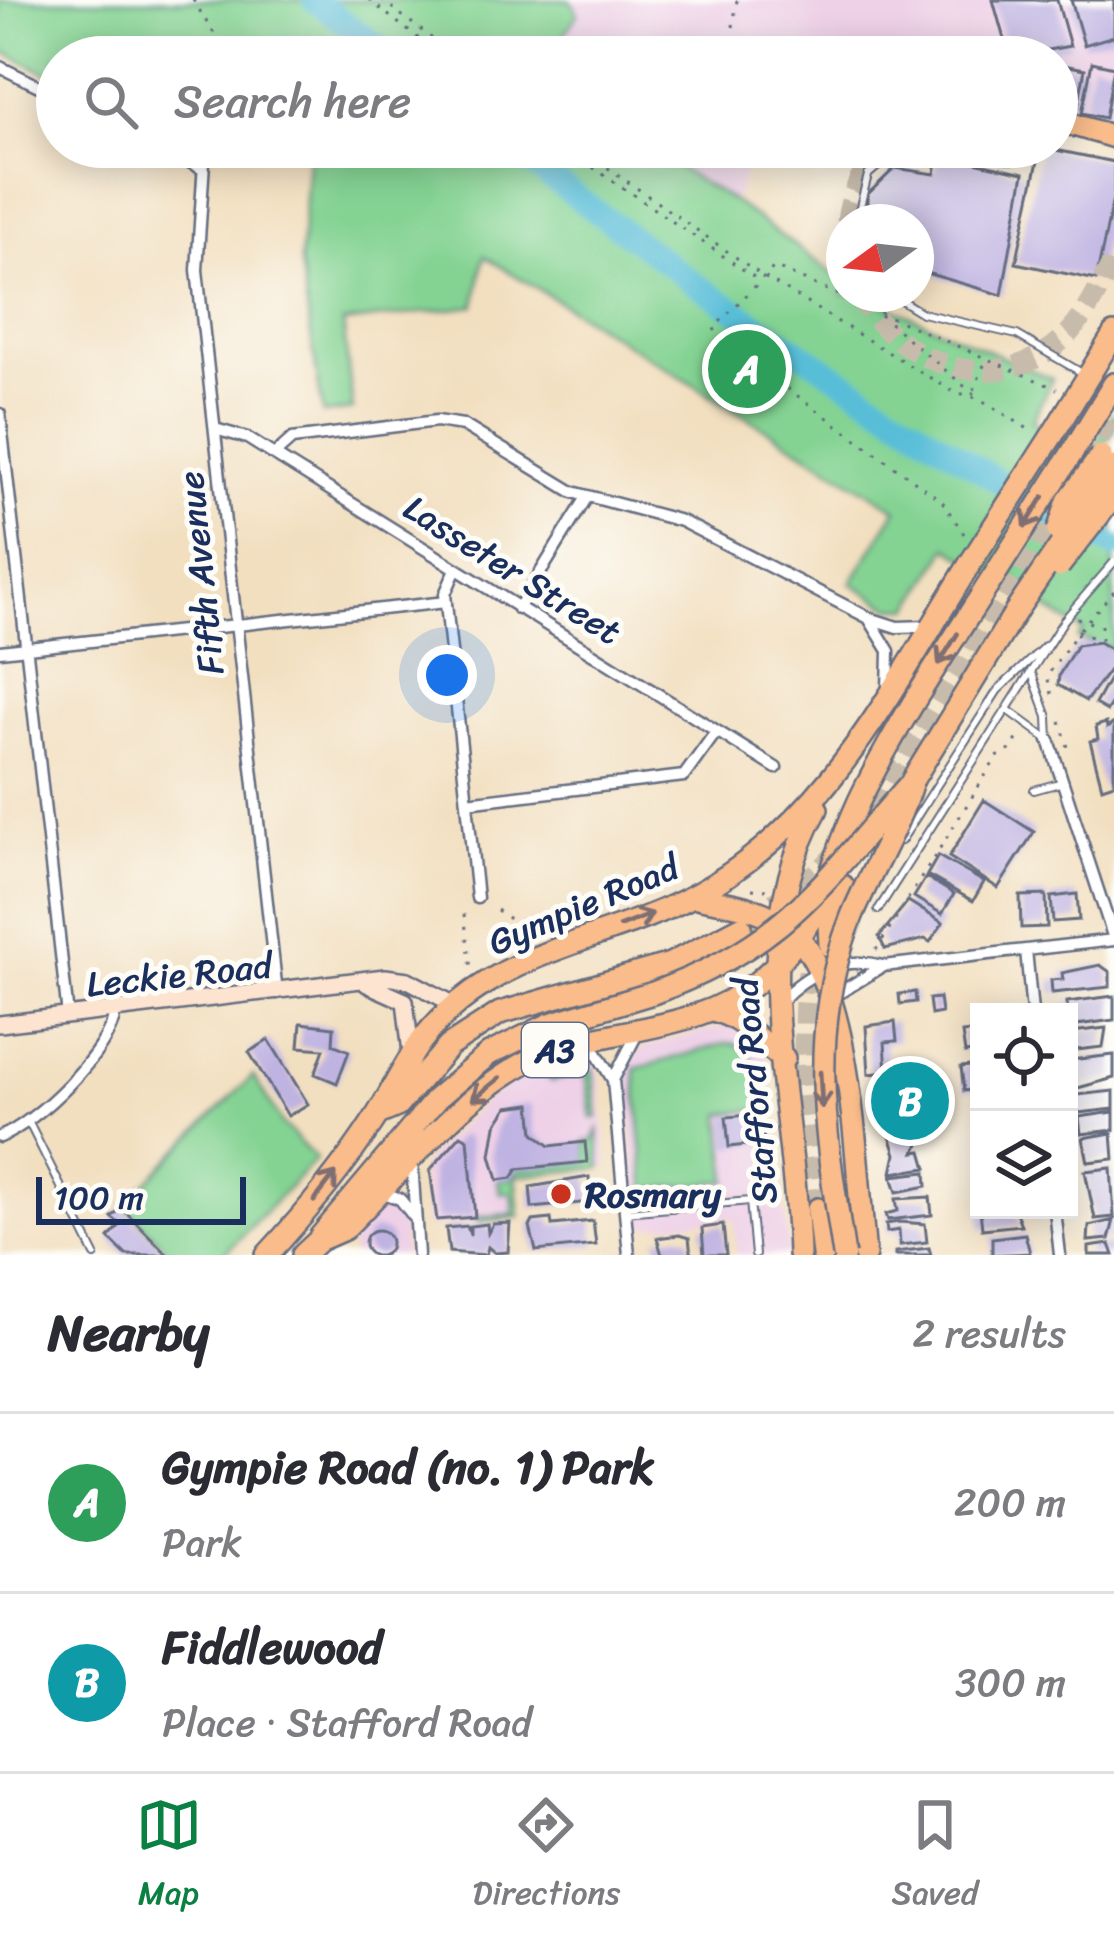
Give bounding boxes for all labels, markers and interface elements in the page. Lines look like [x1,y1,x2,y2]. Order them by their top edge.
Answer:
search box [36,36,1078,168]
text: Search here [174,62,411,142]
icon: search [78,69,144,135]
north arrow [826,204,934,312]
pin: A [708,324,786,414]
street label: Fifth Avenue [158,468,243,678]
street label: Lasseter Street [390,477,635,663]
one-way arrow [1022,494,1046,528]
one-way arrow [936,631,960,665]
your location [417,645,477,705]
street label: Gympie Road [478,835,692,974]
one-way arrow [617,908,654,930]
street label: Leckie Road [83,933,278,1017]
street label: Stafford Road [713,972,797,1206]
map controls [970,1003,1078,1219]
button: locate [970,1003,1078,1111]
road number: A3 [522,1023,588,1077]
pin: B [871,1056,949,1146]
one-way arrow [810,1070,833,1109]
one-way arrow [471,1075,503,1102]
button: layers [970,1111,1078,1219]
place label: Rosmary [584,1163,722,1227]
text: 100 m [54,1169,144,1227]
scale bar [36,1171,246,1224]
one-way arrow [311,1171,338,1203]
marker: Rosmary [548,1181,574,1207]
text: Nearby [48,1288,209,1378]
text: 2 results [912,1299,1066,1368]
text: Gympie Road (no. 1) Park [162,1428,654,1508]
text: A [74,1468,100,1537]
text: 200 m [954,1468,1066,1537]
text: Park [162,1508,242,1577]
text: Fiddlewood [162,1608,382,1688]
text: B [75,1648,99,1717]
text: 300 m [955,1648,1066,1717]
text: Place · Stafford Road [162,1688,532,1757]
tab: Map [136,1792,202,1922]
tab: Directions [473,1792,620,1922]
tab: Saved [891,1792,978,1922]

